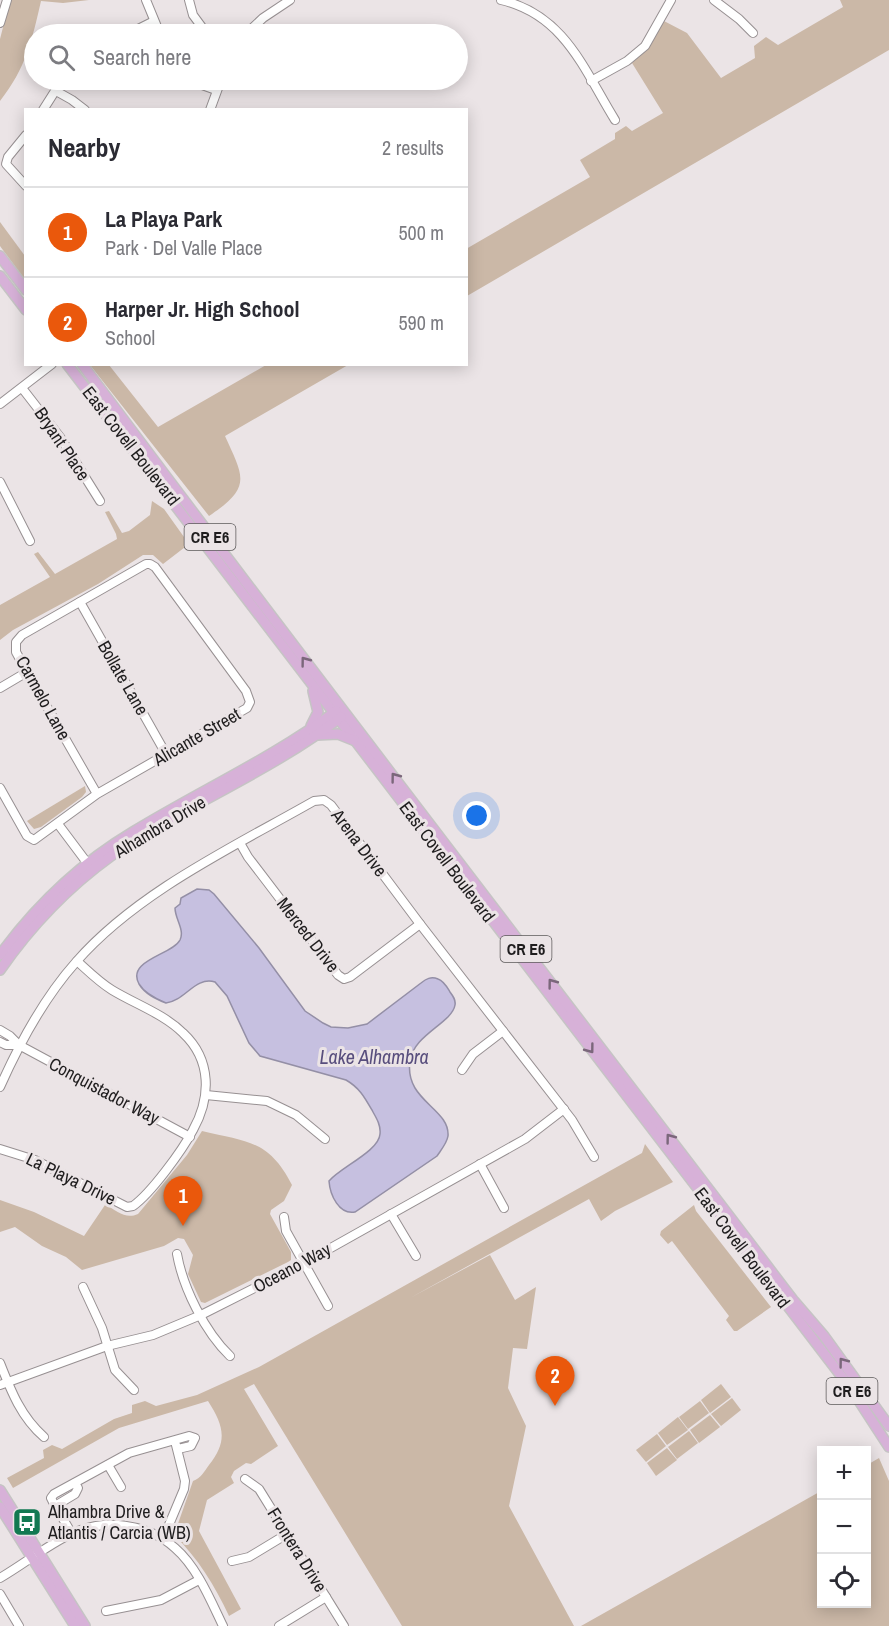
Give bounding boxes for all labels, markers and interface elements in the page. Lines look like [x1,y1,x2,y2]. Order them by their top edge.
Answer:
search box [24,24,468,90]
icon: search [45,41,78,74]
text: Search here [93,42,191,72]
text: Nearby [48,130,120,165]
text: 2 results [382,134,444,161]
text: La Playa Park [105,204,222,234]
text: 1 [63,219,72,246]
text: 500 m [398,219,444,246]
text: Park · Del Valle Place [105,234,262,261]
text: Harper Jr. High School [105,294,300,324]
text: 2 [63,309,72,336]
text: 590 m [398,309,444,336]
text: School [105,324,155,351]
street label: East Covell Boulevard [77,381,186,511]
street label: Bryant Place [29,402,96,485]
road number: CR E6 [184,524,236,550]
street label: Bollate Lane [92,636,155,720]
street label: Carmelo Lane [10,651,77,744]
one-way arrow [302,656,313,667]
street label: Alicante Street [148,702,245,772]
one-way arrow [392,773,403,784]
street label: Alhambra Drive [109,789,210,864]
street label: East Covell Boulevard [394,796,501,927]
your location [462,801,491,830]
street label: Arena Drive [325,803,393,882]
street label: Merced Drive [271,892,346,977]
road number: CR E6 [500,936,552,962]
one-way arrow [548,978,559,989]
water label: Lake Alhambra [319,1043,429,1070]
one-way arrow [583,1043,594,1054]
street label: Conquistador Way [45,1051,164,1130]
one-way arrow [666,1133,677,1144]
street label: La Playa Drive [22,1146,120,1211]
pin: 1 [164,1176,202,1226]
street label: East Covell Boulevard [689,1182,796,1313]
street label: Oceano Way [248,1236,336,1298]
pin: 2 [536,1356,574,1406]
one-way arrow [839,1357,850,1368]
road number: CR E6 [826,1378,878,1404]
map controls [817,1446,871,1608]
button: + [817,1446,871,1500]
place label: Alhambra Drive & Atlantis / Carcia (WB) [47,1499,191,1545]
button: − [817,1500,871,1554]
street label: Frontera Drive [262,1503,333,1597]
bus stop icon: Alhambra Drive & Atlantis / Carcia (WB) [11,1506,43,1538]
button: locate [817,1554,871,1608]

